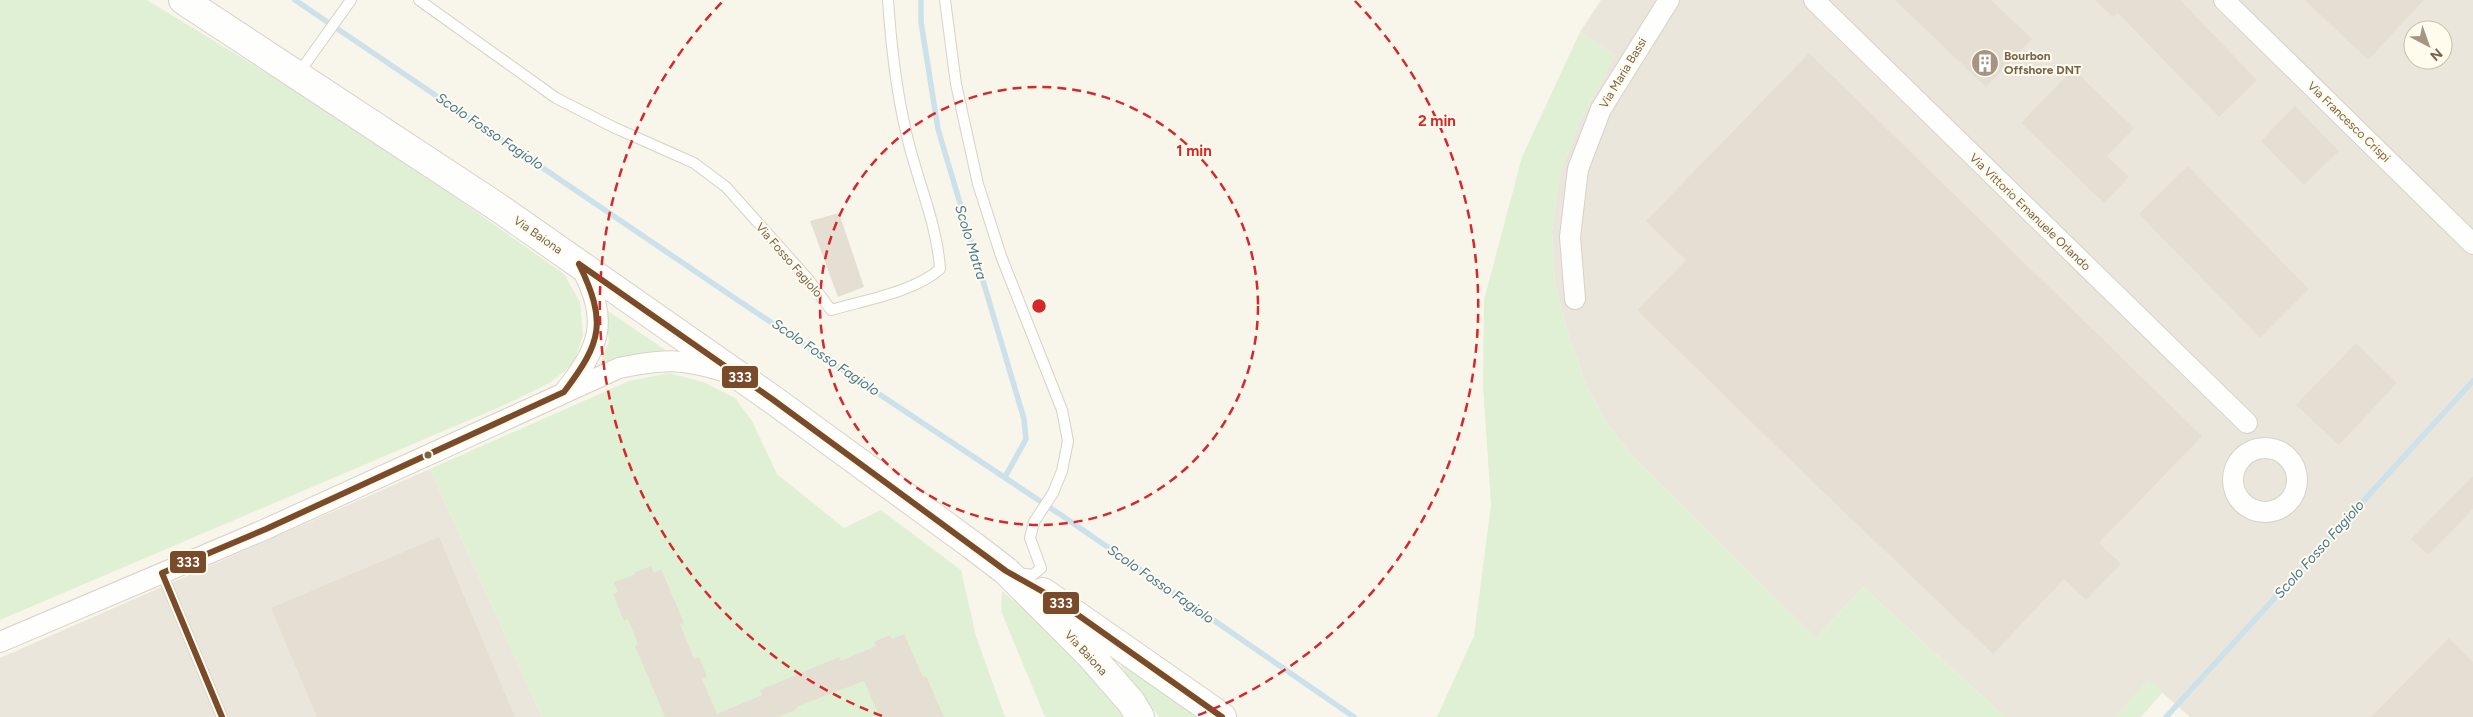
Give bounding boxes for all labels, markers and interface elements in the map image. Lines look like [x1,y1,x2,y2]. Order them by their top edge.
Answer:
north arrow [2403,20,2453,70]
street label: Via Maria Bassi [1596,35,1650,111]
text: N [2427,44,2446,64]
building icon: Bourbon Offshore DNT [1970,48,2000,78]
place label: Bourbon Offshore DNT [2004,49,2081,77]
street label: Via Francesco Crispi [2305,79,2393,165]
water label: Scolo Fosso Fagiolo [433,89,547,174]
text: 2 min [1418,112,1456,130]
text: 1 min [1176,142,1212,160]
street label: Via Vittorio Emanuele Orlando [1967,151,2093,273]
water label: Scolo Matra [951,203,990,282]
street label: Via Baiona [511,213,565,257]
street label: Via Fosso Fagiolo [753,220,825,300]
centre of rings [1030,297,1048,315]
water label: Scolo Fosso Fagiolo [769,315,883,400]
line badge: 333 [721,365,759,389]
text: 333 [728,369,752,386]
unlabelled marker [423,450,433,460]
water label: Scolo Fosso Fagiolo [2271,497,2368,602]
water label: Scolo Fosso Fagiolo [1104,541,1217,628]
line badge: 333 [169,550,207,574]
text: 333 [176,554,200,571]
line badge: 333 [1042,591,1080,615]
text: 333 [1049,595,1073,612]
street label: Via Baiona [1062,628,1110,678]

